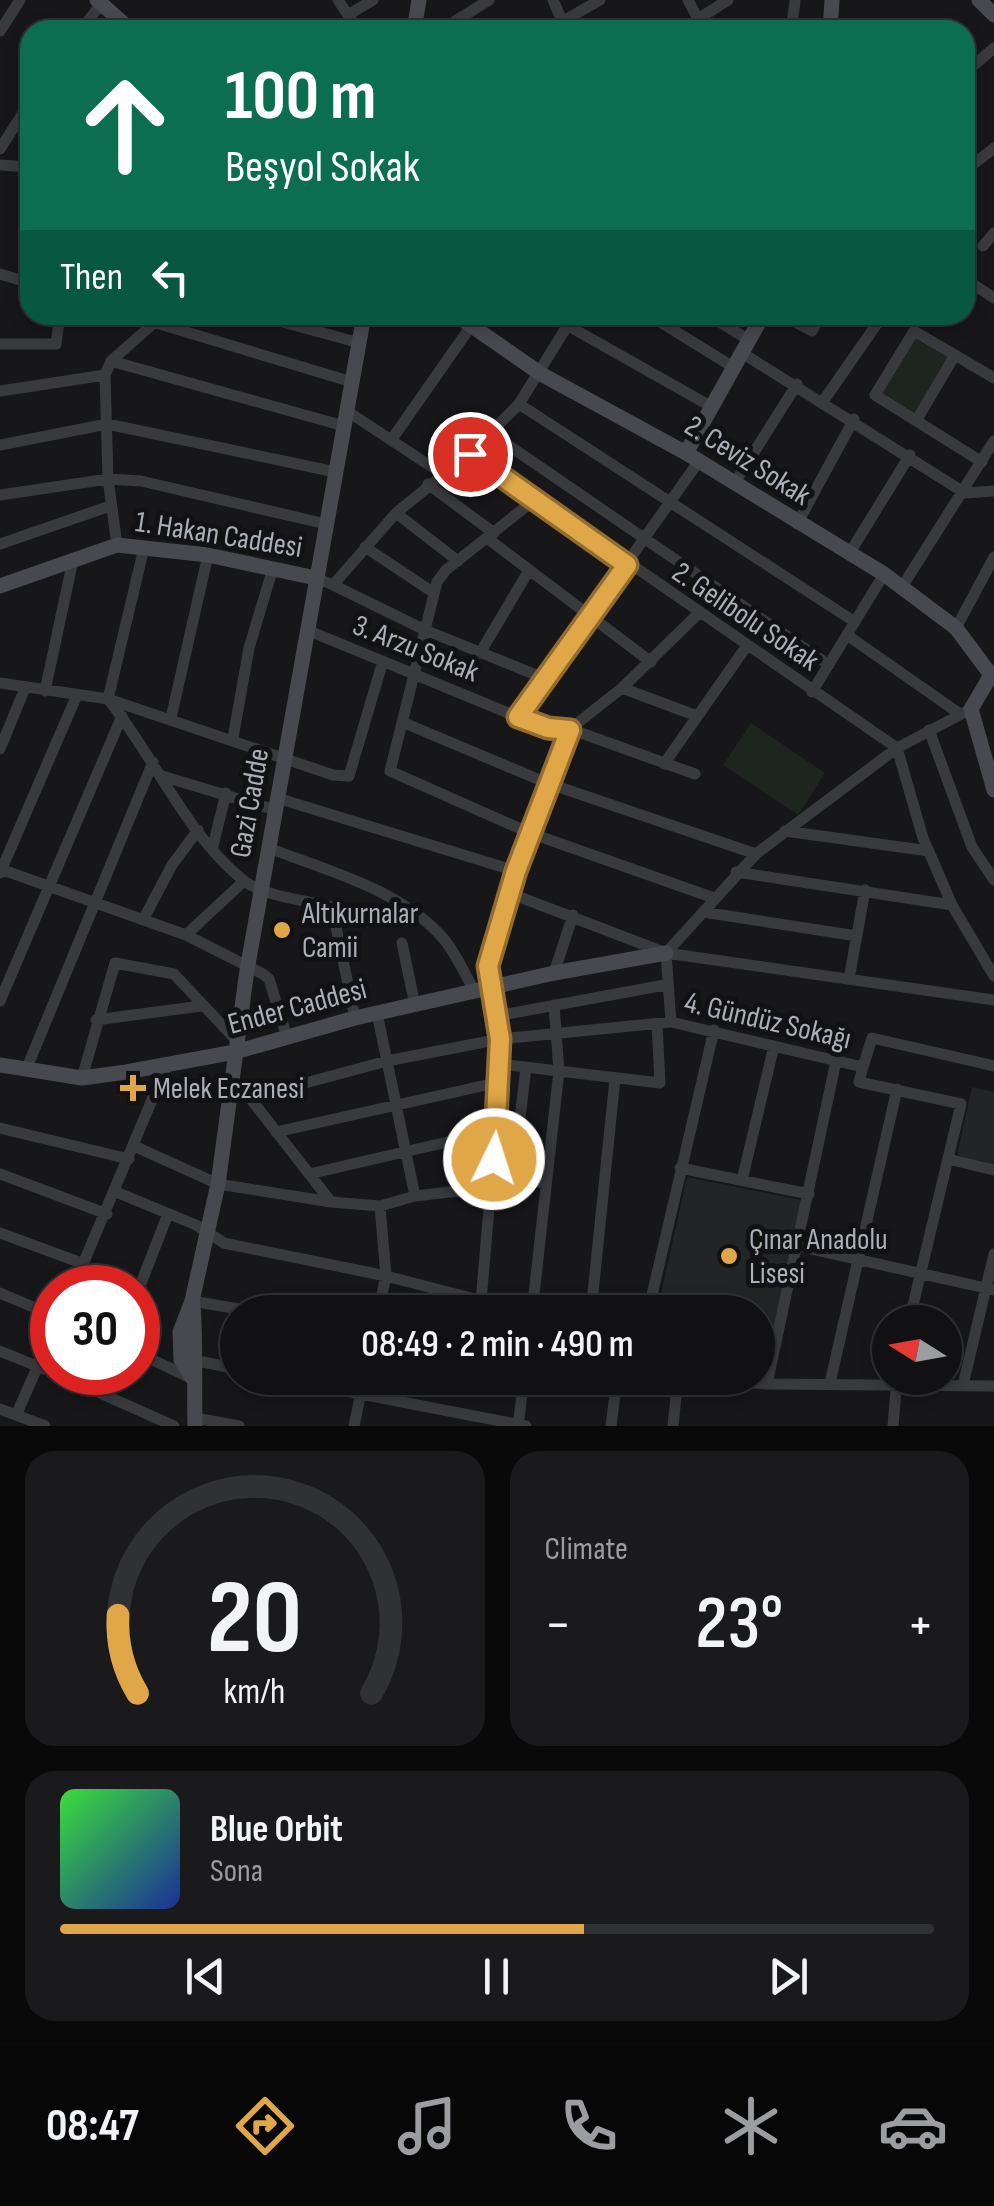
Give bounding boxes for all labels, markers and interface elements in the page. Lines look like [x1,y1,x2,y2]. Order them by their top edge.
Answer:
text: 100 m [225,55,376,139]
icon: ahead [60,60,190,190]
text: Beşyol Sokak [225,140,420,195]
icon: left [143,250,198,305]
text: Then [60,255,123,300]
street label: 2. Ceviz Sokak [678,408,817,514]
pin [428,412,513,497]
icon: arrive [443,427,498,482]
street label: 1. Hakan Caddesi [133,504,305,566]
street label: 2. Gelibolu Sokak [665,555,826,679]
street label: 3. Arzu Sokak [347,607,484,691]
street label: Gazi Cadde [223,746,277,861]
place label: Altıkurnalar Camii [301,896,419,966]
marker: Altıkurnalar Camii [271,919,293,941]
street label: Ender Caddesi [224,971,371,1043]
street label: 4. Gündüz Sokağı [681,984,855,1058]
place label: Melek Eczanesi [153,1071,304,1107]
marker: Melek Eczanesi [122,1077,144,1099]
position arrow [442,1107,546,1211]
place label: Çınar Anadolu Lisesi [749,1222,888,1292]
marker: Çınar Anadolu Lisesi [718,1245,740,1267]
speed limit sign: 30 [30,1265,160,1395]
north arrow [872,1305,962,1395]
map controls [872,1305,962,1395]
text: 08:49 · 2 min · 490 m [361,1322,634,1367]
text: Climate [545,1530,628,1569]
text: 20 [207,1557,302,1682]
text: 23° [695,1579,783,1670]
text: − [545,1592,571,1659]
text: + [907,1592,934,1659]
text: km/h [224,1671,286,1714]
text: Blue Orbit [210,1807,343,1852]
text: Sona [210,1852,263,1891]
icon: previous [178,1949,233,2004]
icon: pause [469,1949,524,2004]
icon: next [761,1949,816,2004]
icon: directions [230,2091,300,2161]
icon: music [392,2091,462,2161]
icon: phone [554,2091,624,2161]
icon: climate [716,2091,786,2161]
icon: car [878,2091,948,2161]
text: 08:47 [46,2099,139,2154]

